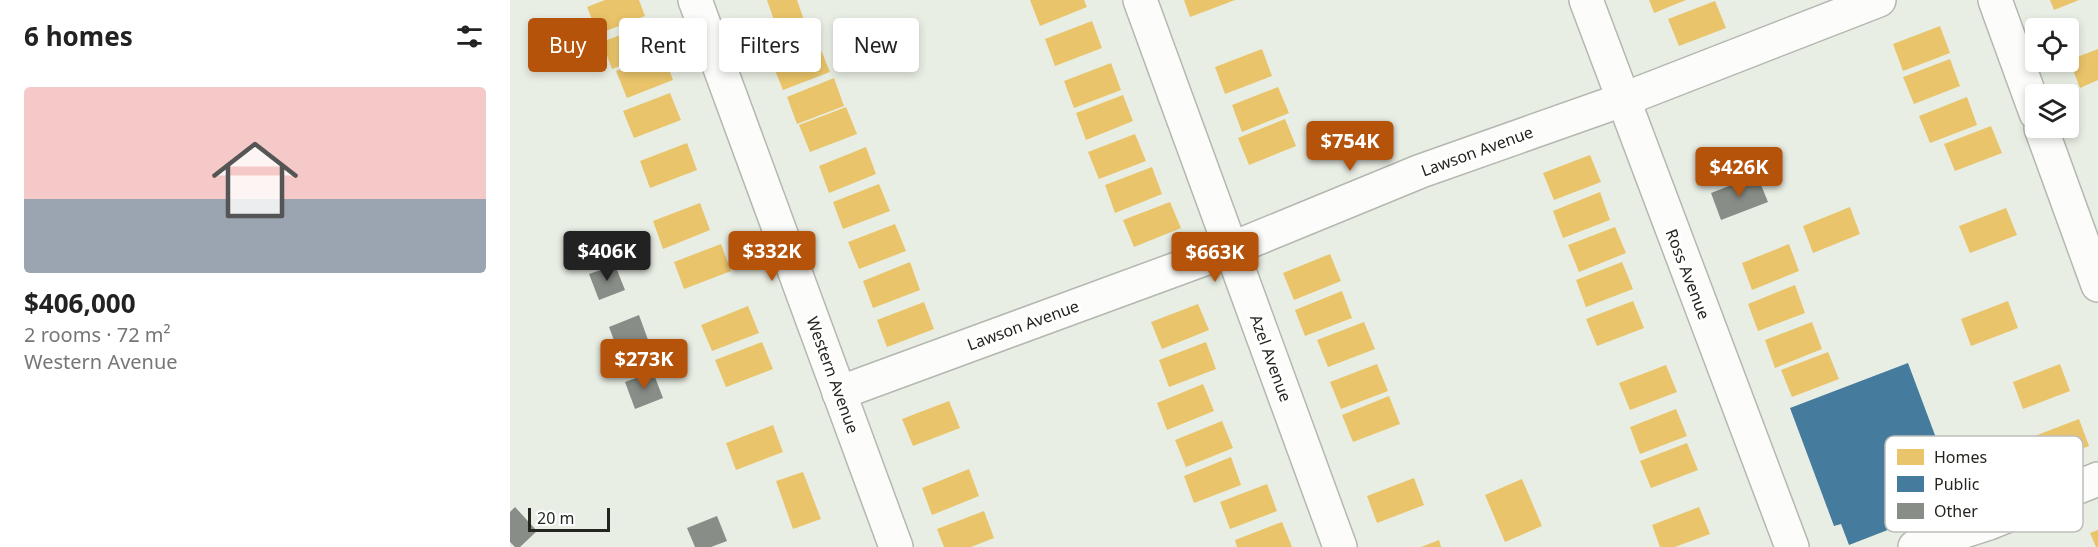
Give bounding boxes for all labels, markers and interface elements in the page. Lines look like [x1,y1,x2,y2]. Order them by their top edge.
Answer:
text: 6 homes [24,18,133,54]
chip: Buy [528,18,607,72]
chip: Rent [619,18,707,72]
chip: Filters [719,18,821,72]
chip: New [833,18,919,72]
map controls [2025,18,2079,138]
button: locate [2025,18,2079,72]
icon: filters [453,20,486,53]
button: layers [2025,84,2079,138]
pin: $754K [1308,121,1392,172]
street label: Lawson Avenue [1418,121,1536,181]
icon: home [201,126,309,234]
text: $754K [1320,127,1380,154]
pin: $426K [1697,147,1781,198]
text: $426K [1709,153,1769,180]
street label: Ross Avenue [1661,226,1715,322]
pin: $406K [565,231,649,282]
pin: $332K [730,231,814,282]
pin: $663K [1173,232,1257,283]
text: $406K [577,237,637,264]
text: $332K [742,237,802,264]
text: $663K [1185,238,1245,265]
text: $406,000 [24,285,136,321]
street label: Lawson Avenue [964,295,1082,355]
street label: Azel Avenue [1245,311,1297,405]
street label: Western Avenue [802,313,864,437]
text: 2 rooms · 72 m² [24,321,171,348]
pin: $273K [602,339,686,390]
text: $273K [614,345,674,372]
text: Western Avenue [24,348,178,375]
legend [1885,436,2083,532]
text: Homes [1934,446,1987,468]
text: Public [1934,473,1980,495]
text: Other [1934,500,1978,522]
scale bar [528,505,610,532]
text: 20 m [537,507,574,529]

